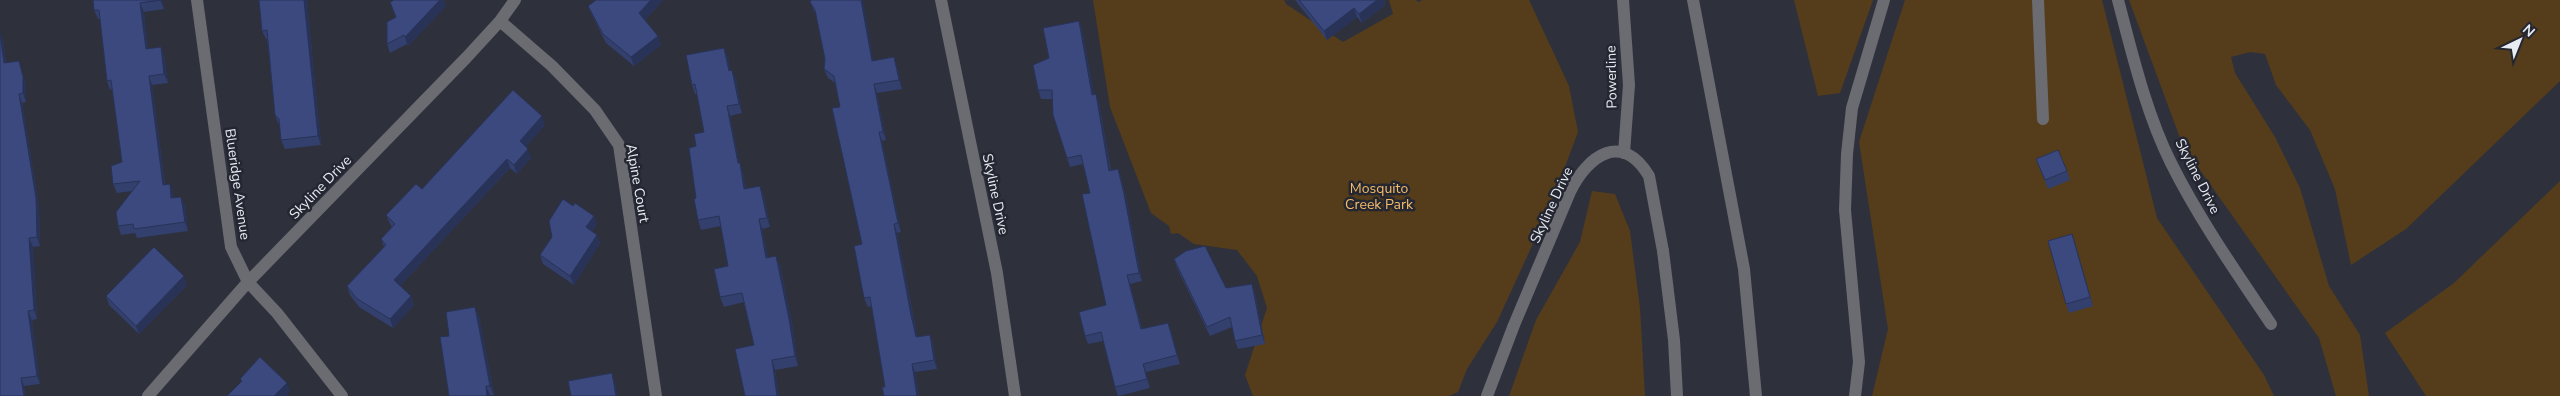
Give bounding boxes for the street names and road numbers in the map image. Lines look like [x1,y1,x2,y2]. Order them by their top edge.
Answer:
street label: Powerline [1601,45,1622,109]
street label: Blueridge Avenue [220,127,255,241]
street label: Skyline Drive [2170,135,2225,217]
street label: Alpine Court [621,142,654,224]
street label: Skyline Drive [285,151,356,224]
street label: Skyline Drive [978,152,1013,236]
street label: Skyline Drive [1525,164,1577,246]

